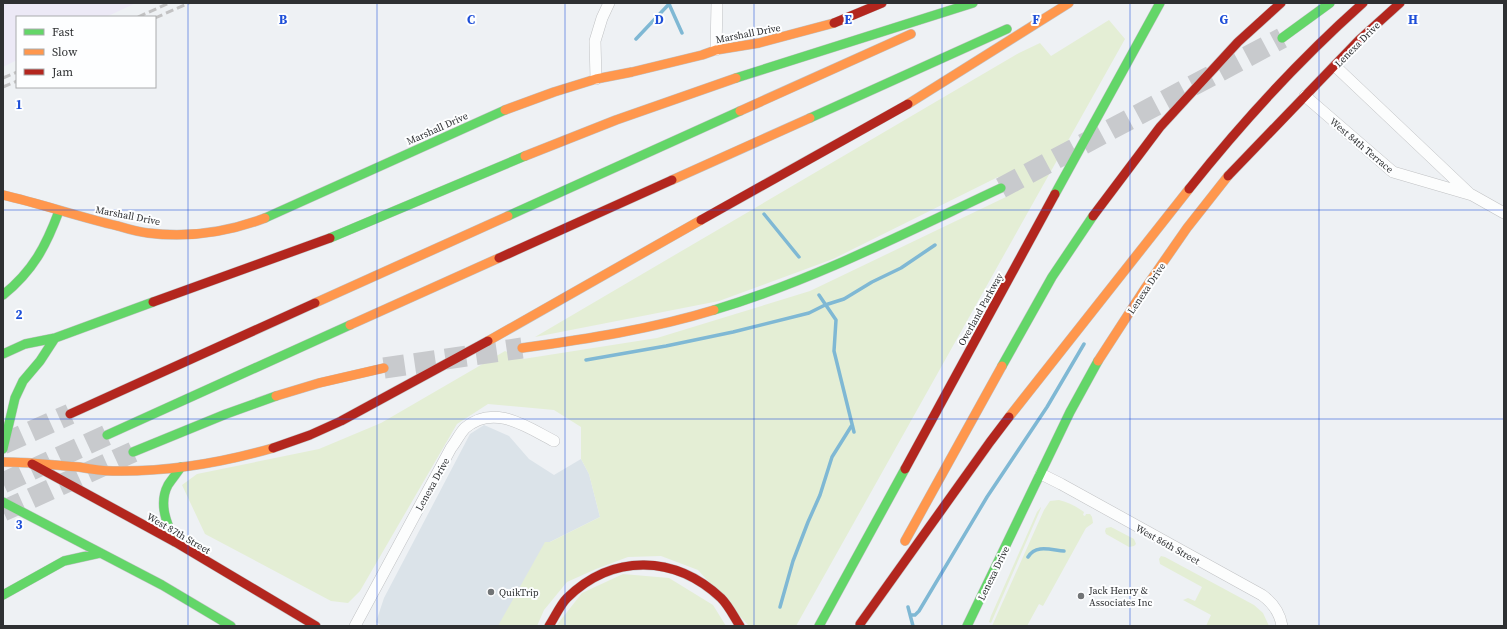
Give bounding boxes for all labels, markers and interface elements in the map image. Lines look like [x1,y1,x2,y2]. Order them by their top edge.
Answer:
text: B [279,11,288,28]
text: C [467,11,475,28]
text: D [654,11,664,28]
text: E [844,11,852,28]
text: F [1032,11,1040,28]
text: G [1220,11,1229,28]
text: H [1408,11,1418,28]
legend [16,16,156,88]
street label: Lenexa Drive [1332,19,1383,70]
street label: Marshall Drive [715,21,782,46]
text: Fast [52,24,74,40]
text: Slow [52,44,78,60]
text: Jam [51,64,73,80]
text: 1 [15,96,23,113]
street label: Marshall Drive [405,109,470,148]
street label: West 84th Terrace [1327,115,1396,176]
street label: Marshall Drive [94,203,161,228]
street label: Lenexa Drive [1125,260,1168,316]
street label: Overland Parkway [955,270,1006,348]
text: 2 [15,306,23,323]
street label: Lenexa Drive [412,455,452,513]
street label: West 87th Street [145,510,214,557]
text: 3 [15,516,23,533]
street label: West 86th Street [1133,521,1203,568]
street label: Lenexa Drive [975,544,1012,603]
place label: Jack Henry & Associates Inc [1088,584,1153,609]
place label: QuikTrip [499,586,539,599]
marker: QuikTrip [486,587,496,597]
marker: Jack Henry & Associates Inc [1076,591,1086,601]

